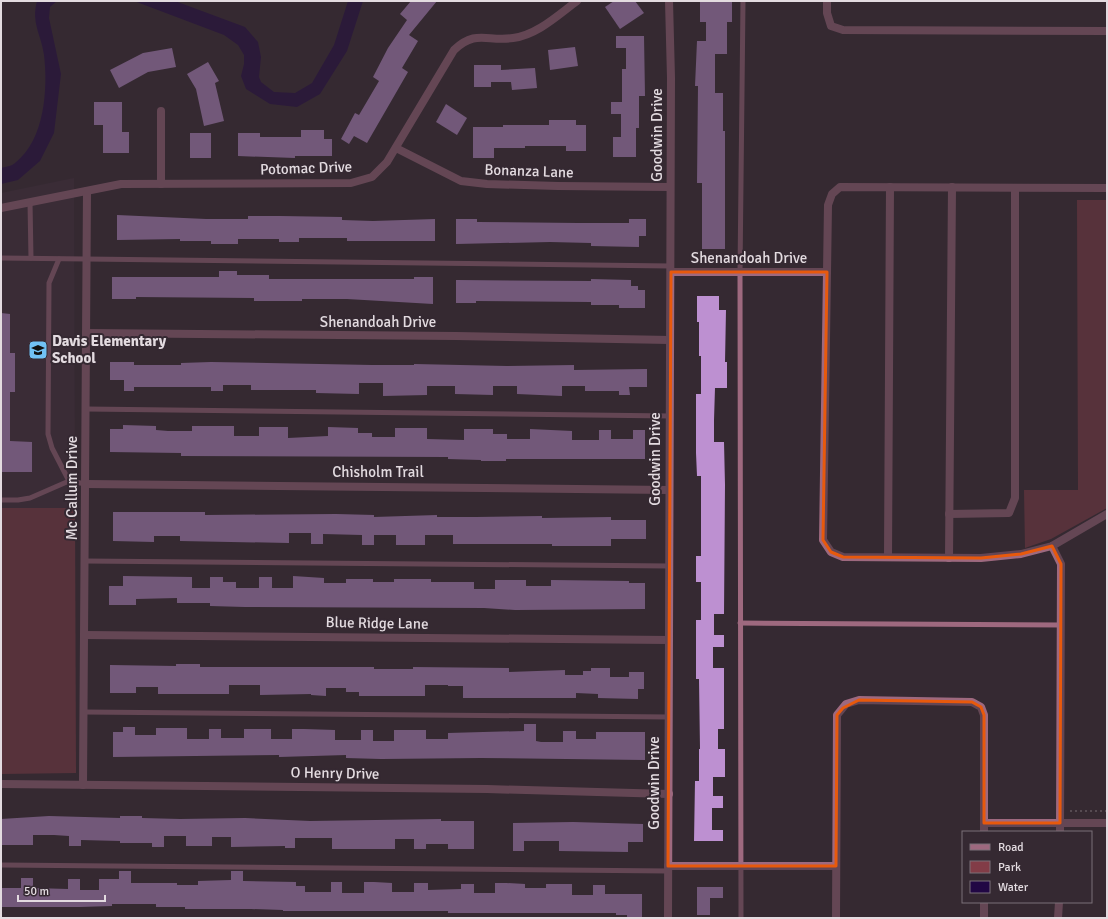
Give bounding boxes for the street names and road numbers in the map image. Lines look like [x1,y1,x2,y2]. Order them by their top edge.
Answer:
street label: Goodwin Drive [648,88,666,182]
street label: Potomac Drive [260,157,352,179]
street label: Bonanza Lane [484,160,574,182]
street label: Shenandoah Drive [691,249,807,267]
street label: Shenandoah Drive [320,313,436,331]
street label: Goodwin Drive [646,412,664,506]
street label: Mc Callum Drive [63,436,81,540]
street label: Chisholm Trail [332,463,424,481]
street label: Blue Ridge Lane [325,613,429,633]
street label: Goodwin Drive [645,736,663,830]
street label: O Henry Drive [290,763,380,783]

